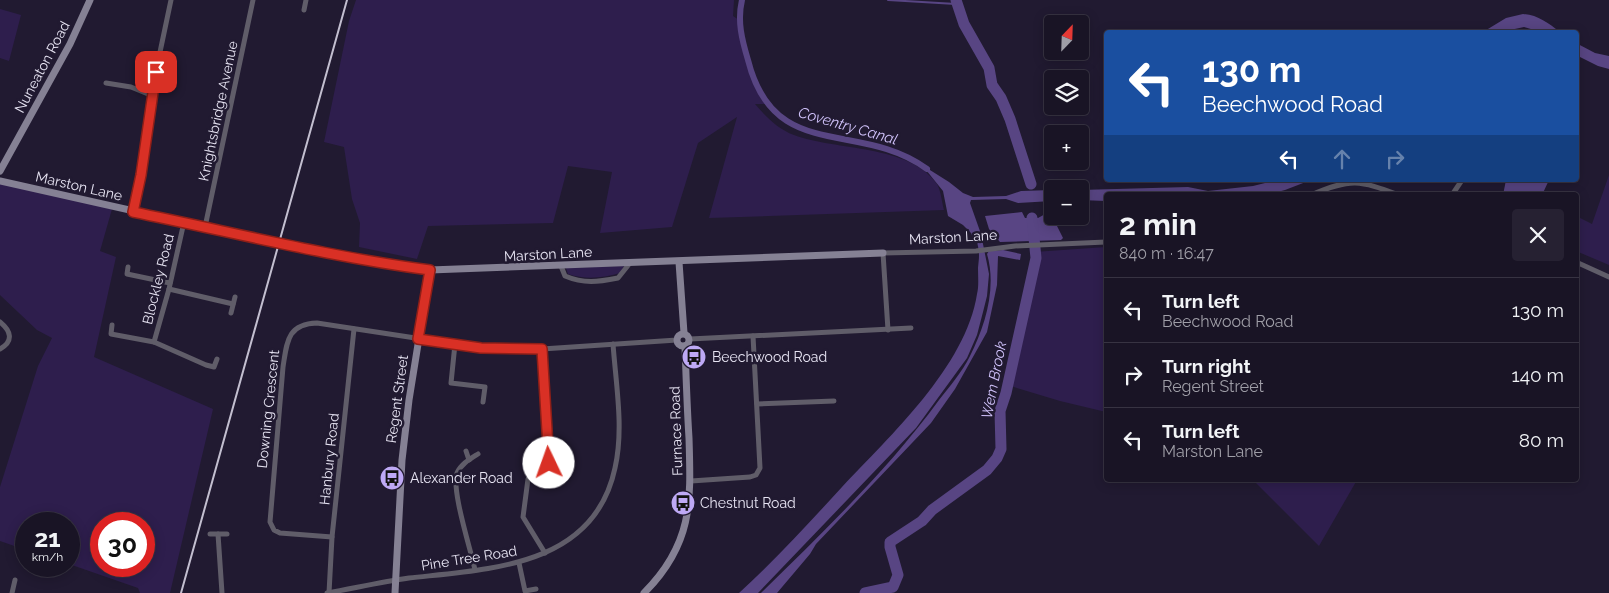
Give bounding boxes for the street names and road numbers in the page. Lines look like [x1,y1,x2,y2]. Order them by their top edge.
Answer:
street label: Nuneaton Road [11,19,73,115]
street label: Knightsbridge Avenue [195,39,241,183]
street label: Marston Lane [34,168,124,204]
street label: Marston Lane [908,227,998,247]
street label: Blockley Road [139,232,177,326]
street label: Marston Lane [503,244,593,264]
street label: Downing Crescent [254,349,282,469]
street label: Regent Street [383,353,411,444]
street label: Furnace Road [666,386,686,476]
street label: Hanbury Road [316,412,342,506]
street label: Pine Tree Road [420,543,518,573]

